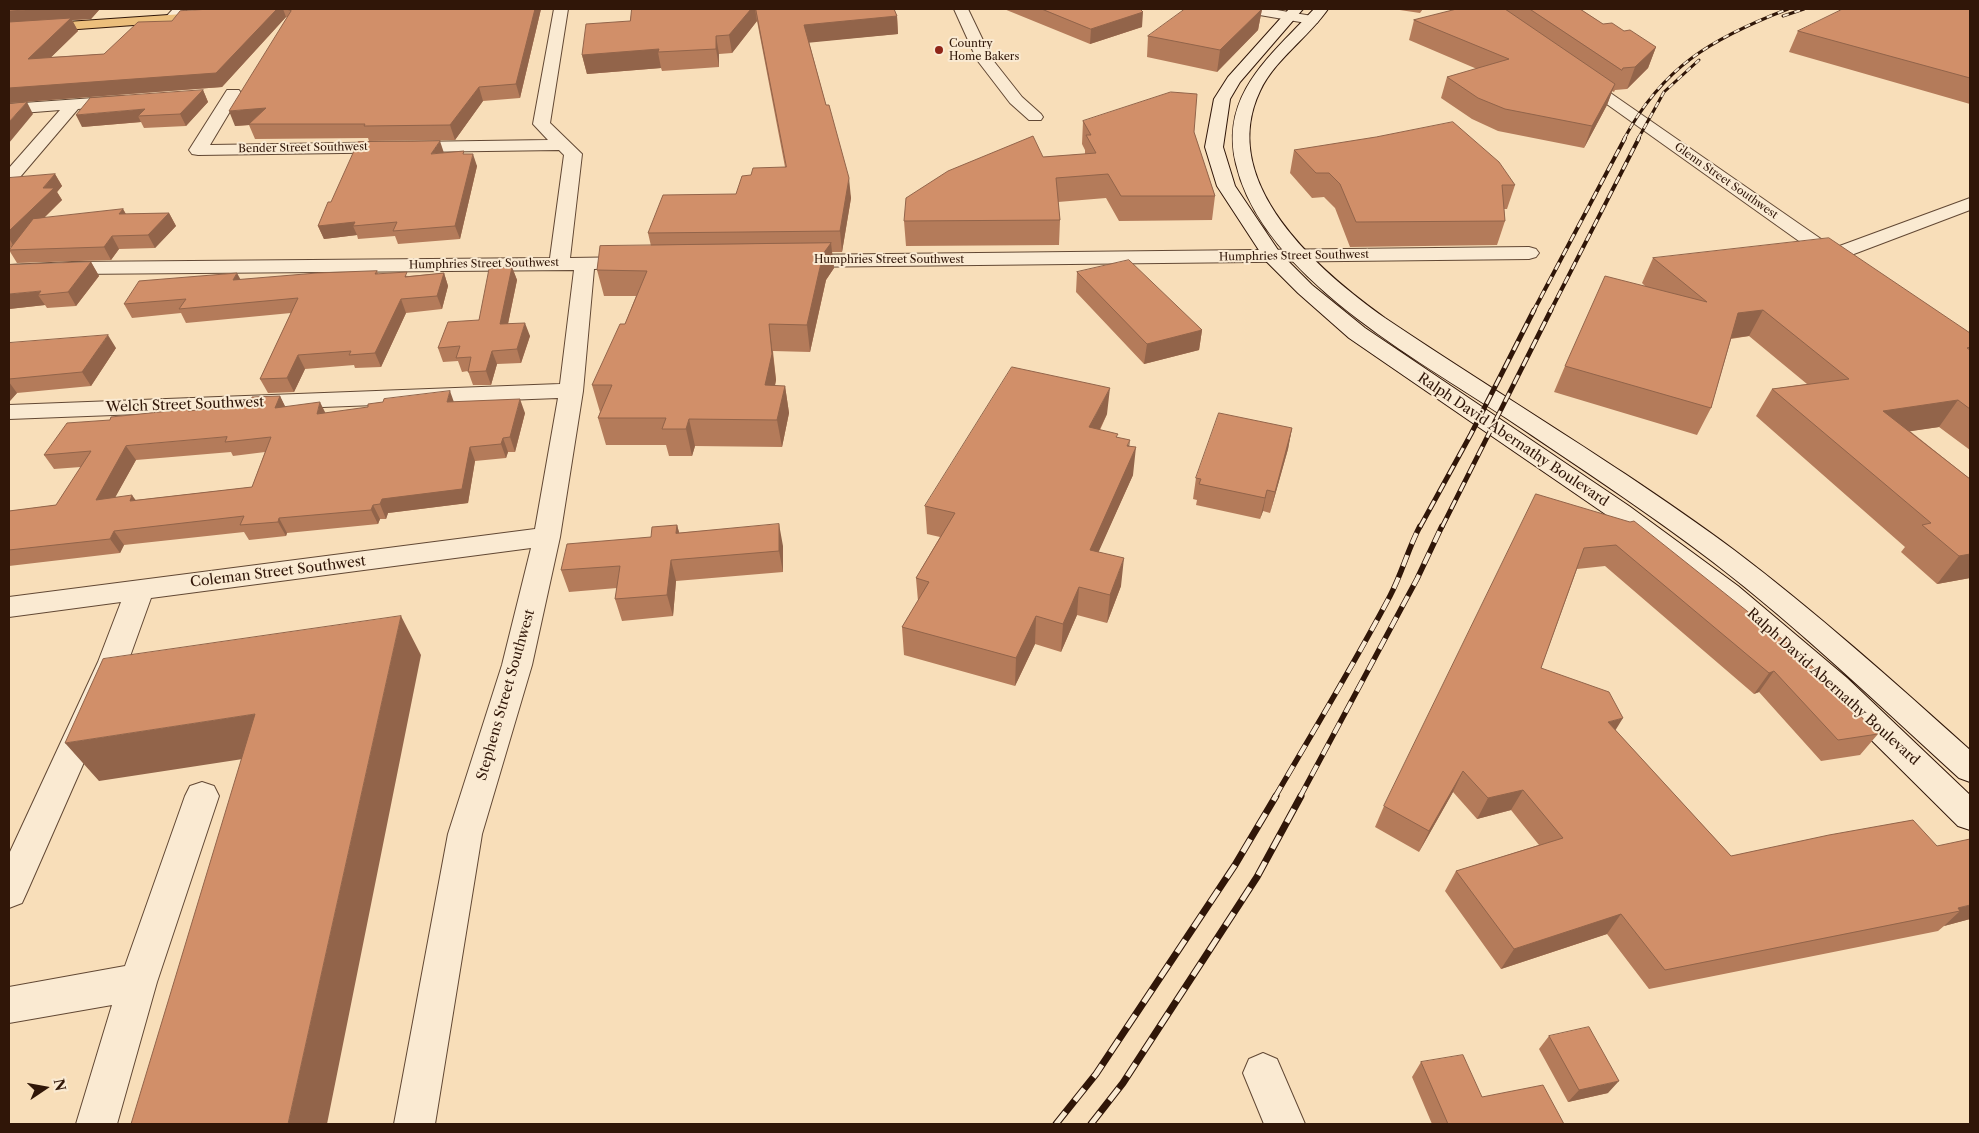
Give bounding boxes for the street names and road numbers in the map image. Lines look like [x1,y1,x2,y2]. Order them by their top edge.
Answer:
street label: Bender Street Southwest [238,140,368,156]
street label: Glenn Street Southwest [1672,140,1780,222]
street label: Humphries Street Southwest [1219,248,1369,264]
street label: Humphries Street Southwest [814,253,964,267]
street label: Humphries Street Southwest [409,256,559,272]
street label: Ralph David Abernathy Boulevard [1414,370,1612,510]
street label: Welch Street Southwest [106,394,264,416]
street label: Coleman Street Southwest [189,553,367,591]
street label: Ralph David Abernathy Boulevard [1743,605,1923,769]
street label: Stephens Street Southwest [473,607,539,783]

